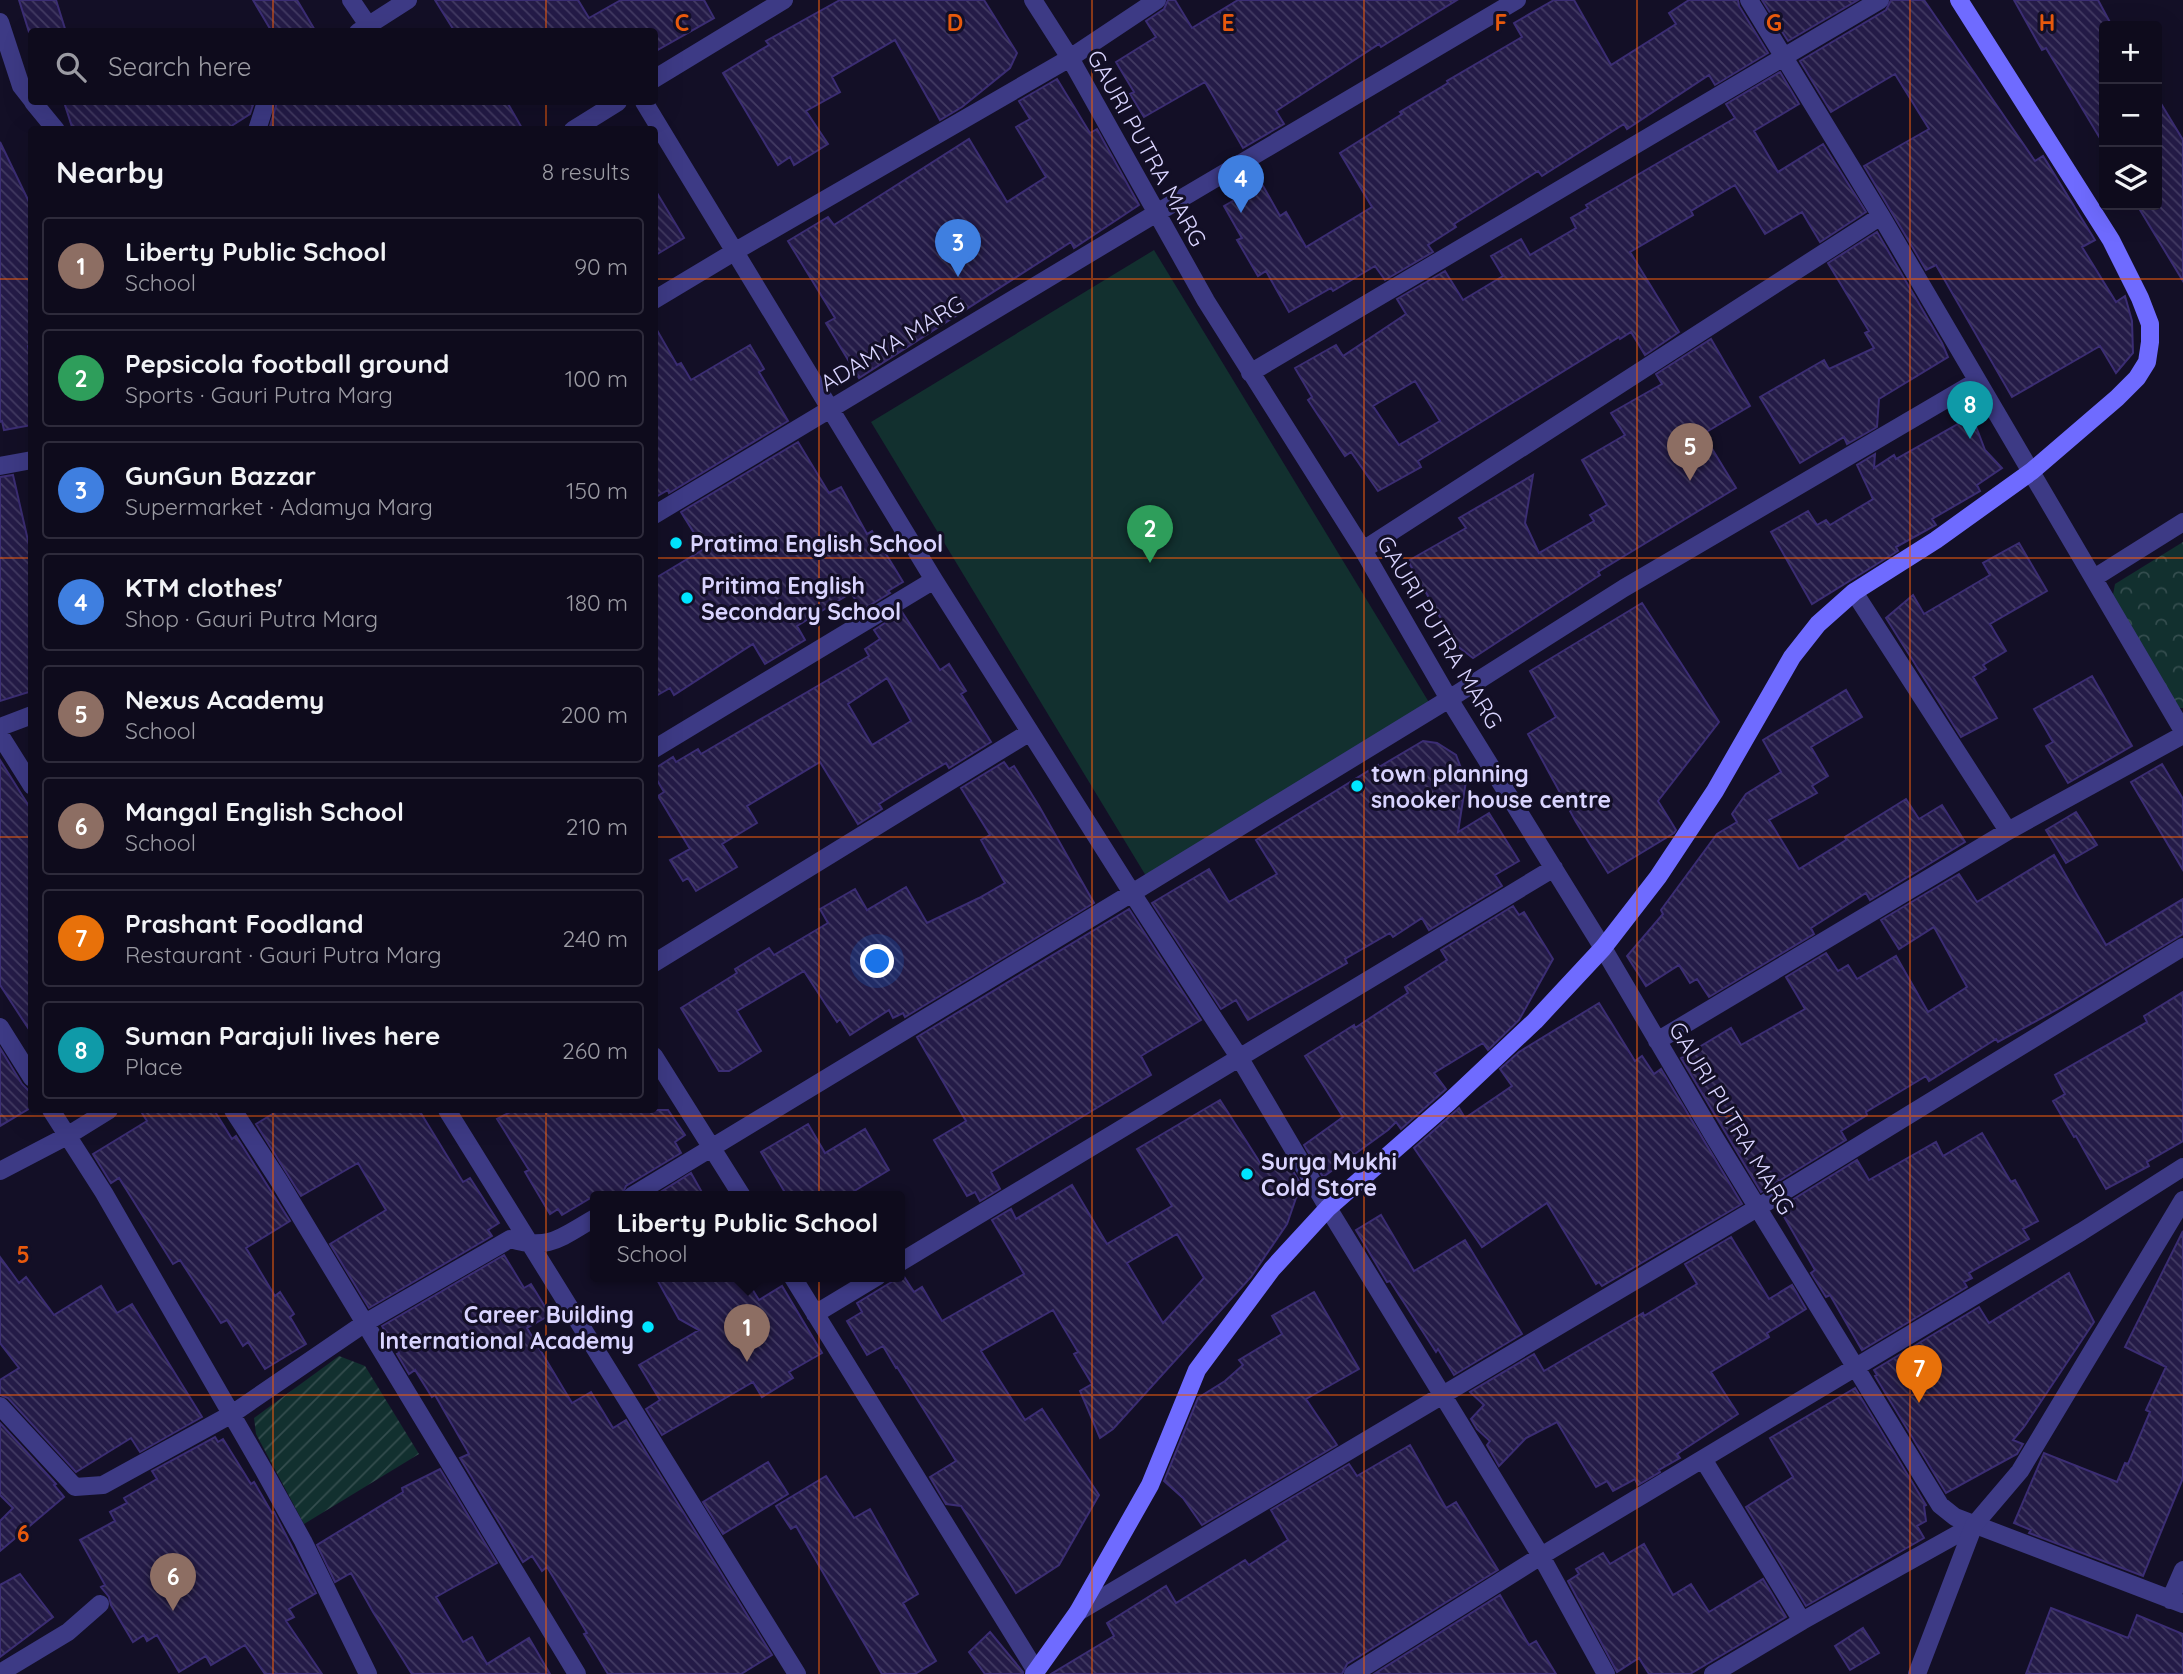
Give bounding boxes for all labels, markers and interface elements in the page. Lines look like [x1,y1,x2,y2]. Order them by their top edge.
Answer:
text: C [675,8,689,37]
text: D [947,8,963,37]
text: E [1221,8,1235,37]
text: F [1495,8,1507,37]
text: G [1766,8,1782,37]
text: H [2039,8,2055,37]
map controls [2099,21,2162,210]
button: + [2099,21,2162,84]
search box [28,28,658,105]
street label: GAURI PUTRA MARG [1081,45,1213,251]
icon: search [52,48,90,86]
text: Search here [108,50,252,83]
button: − [2099,84,2162,147]
button: layers [2099,147,2162,210]
text: Nearby [56,153,164,191]
pin: 4 [1218,155,1264,213]
text: 8 results [542,157,630,186]
pin: 3 [935,219,981,277]
text: Liberty Public School [125,235,387,268]
text: 1 [77,252,85,281]
text: 90 m [574,252,628,281]
text: School [125,268,196,297]
street label: ADAMYA MARG [815,289,969,397]
text: Pepsicola football ground [125,347,449,380]
text: 2 [74,364,88,393]
text: 100 m [565,364,628,393]
text: Sports · Gauri Putra Marg [125,380,393,409]
pin: 8 [1947,381,1993,439]
pin: 5 [1667,423,1713,481]
text: GunGun Bazzar [125,459,316,492]
text: 3 [75,476,87,505]
text: 150 m [566,476,628,505]
text: Supermarket · Adamya Marg [125,492,433,521]
pin: 2 [1127,505,1173,563]
place label: Pratima English School [690,529,943,558]
street label: GAURI PUTRA MARG [1371,530,1509,734]
marker: Pratima English School [668,535,684,551]
text: KTM clothes' [125,571,283,604]
place label: Pritima English Secondary School [701,571,901,626]
text: 4 [74,588,88,617]
text: 180 m [566,588,628,617]
marker: Pritima English Secondary School [679,590,695,606]
text: Shop · Gauri Putra Marg [125,604,378,633]
text: Nexus Academy [125,683,324,716]
text: 5 [74,700,88,729]
text: 200 m [561,700,628,729]
text: School [125,716,196,745]
place label: town planning snooker house centre [1371,759,1611,814]
marker: town planning snooker house centre [1349,778,1365,794]
text: Mangal English School [125,795,404,828]
text: 6 [75,812,87,841]
text: 210 m [566,812,628,841]
text: School [125,828,196,857]
text: Prashant Foodland [125,907,364,940]
text: 7 [75,924,87,953]
text: 240 m [563,924,628,953]
text: Restaurant · Gauri Putra Marg [125,940,442,969]
your location [860,944,894,978]
street label: GAURI PUTRA MARG [1663,1016,1801,1220]
text: Suman Parajuli lives here [125,1019,440,1052]
text: 8 [75,1036,87,1065]
text: 260 m [562,1036,628,1065]
text: Place [125,1052,183,1081]
place label: Surya Mukhi Cold Store [1261,1147,1397,1202]
marker: Surya Mukhi Cold Store [1239,1166,1255,1182]
popup [590,1191,905,1282]
text: Liberty Public School [617,1206,878,1239]
text: School [617,1239,688,1268]
text: 5 [16,1240,30,1269]
place label: Career Building International Academy [379,1300,634,1355]
pin: 1 [724,1304,770,1362]
marker: Career Building International Academy [640,1319,656,1335]
pin: 7 [1896,1345,1942,1403]
text: 6 [17,1519,29,1548]
pin: 6 [150,1553,196,1611]

